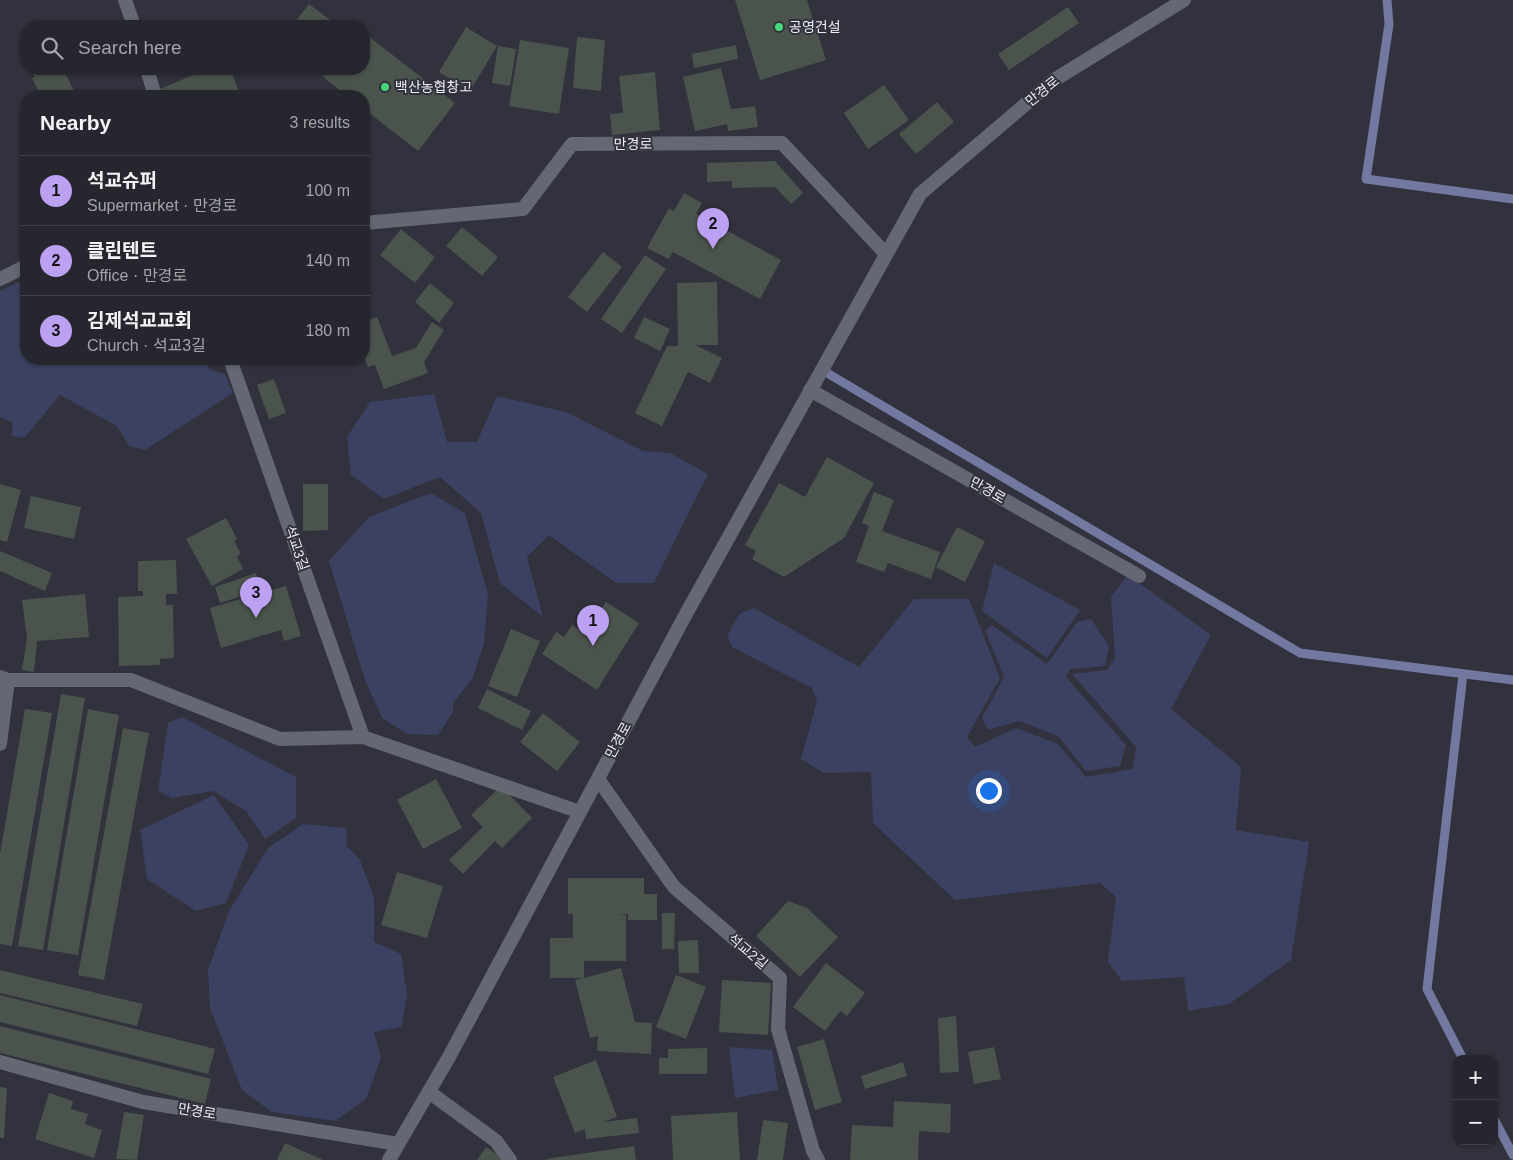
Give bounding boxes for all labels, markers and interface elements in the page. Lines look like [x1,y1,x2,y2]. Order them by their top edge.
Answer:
place label: 공영건설 [789,19,841,35]
search box [20,20,370,75]
marker: 공영건설 [773,21,785,33]
icon: search [38,34,66,62]
text: Search here [78,37,182,58]
street label: 만경로 [1022,73,1062,109]
place label: 백산농협창고 [395,79,472,95]
marker: 백산농협창고 [379,81,391,93]
text: Nearby [40,111,111,134]
text: 3 results [290,114,350,131]
street label: 만경로 [614,136,652,152]
text: 석교슈퍼 [87,170,157,191]
text: 1 [52,182,60,199]
text: 100 m [306,182,350,199]
text: Supermarket · 만경로 [87,197,237,214]
pin: 2 [697,208,729,249]
text: 클린텐트 [87,240,157,261]
text: 2 [52,252,60,269]
text: 140 m [306,252,350,269]
text: Office · 만경로 [87,267,187,284]
text: 김제석교교회 [87,310,192,331]
text: 3 [52,322,60,339]
text: 180 m [306,322,350,339]
text: Church · 석교3길 [87,337,206,354]
street label: 만경로 [967,473,1009,507]
street label: 석교3길 [282,523,312,573]
pin: 3 [240,577,272,618]
pin: 1 [577,605,609,646]
street label: 만경로 [602,719,634,761]
your location [976,778,1002,804]
street label: 석교2길 [725,930,771,972]
map controls [1453,1055,1498,1145]
button: + [1453,1055,1498,1100]
street label: 만경로 [177,1100,217,1122]
button: − [1453,1100,1498,1145]

